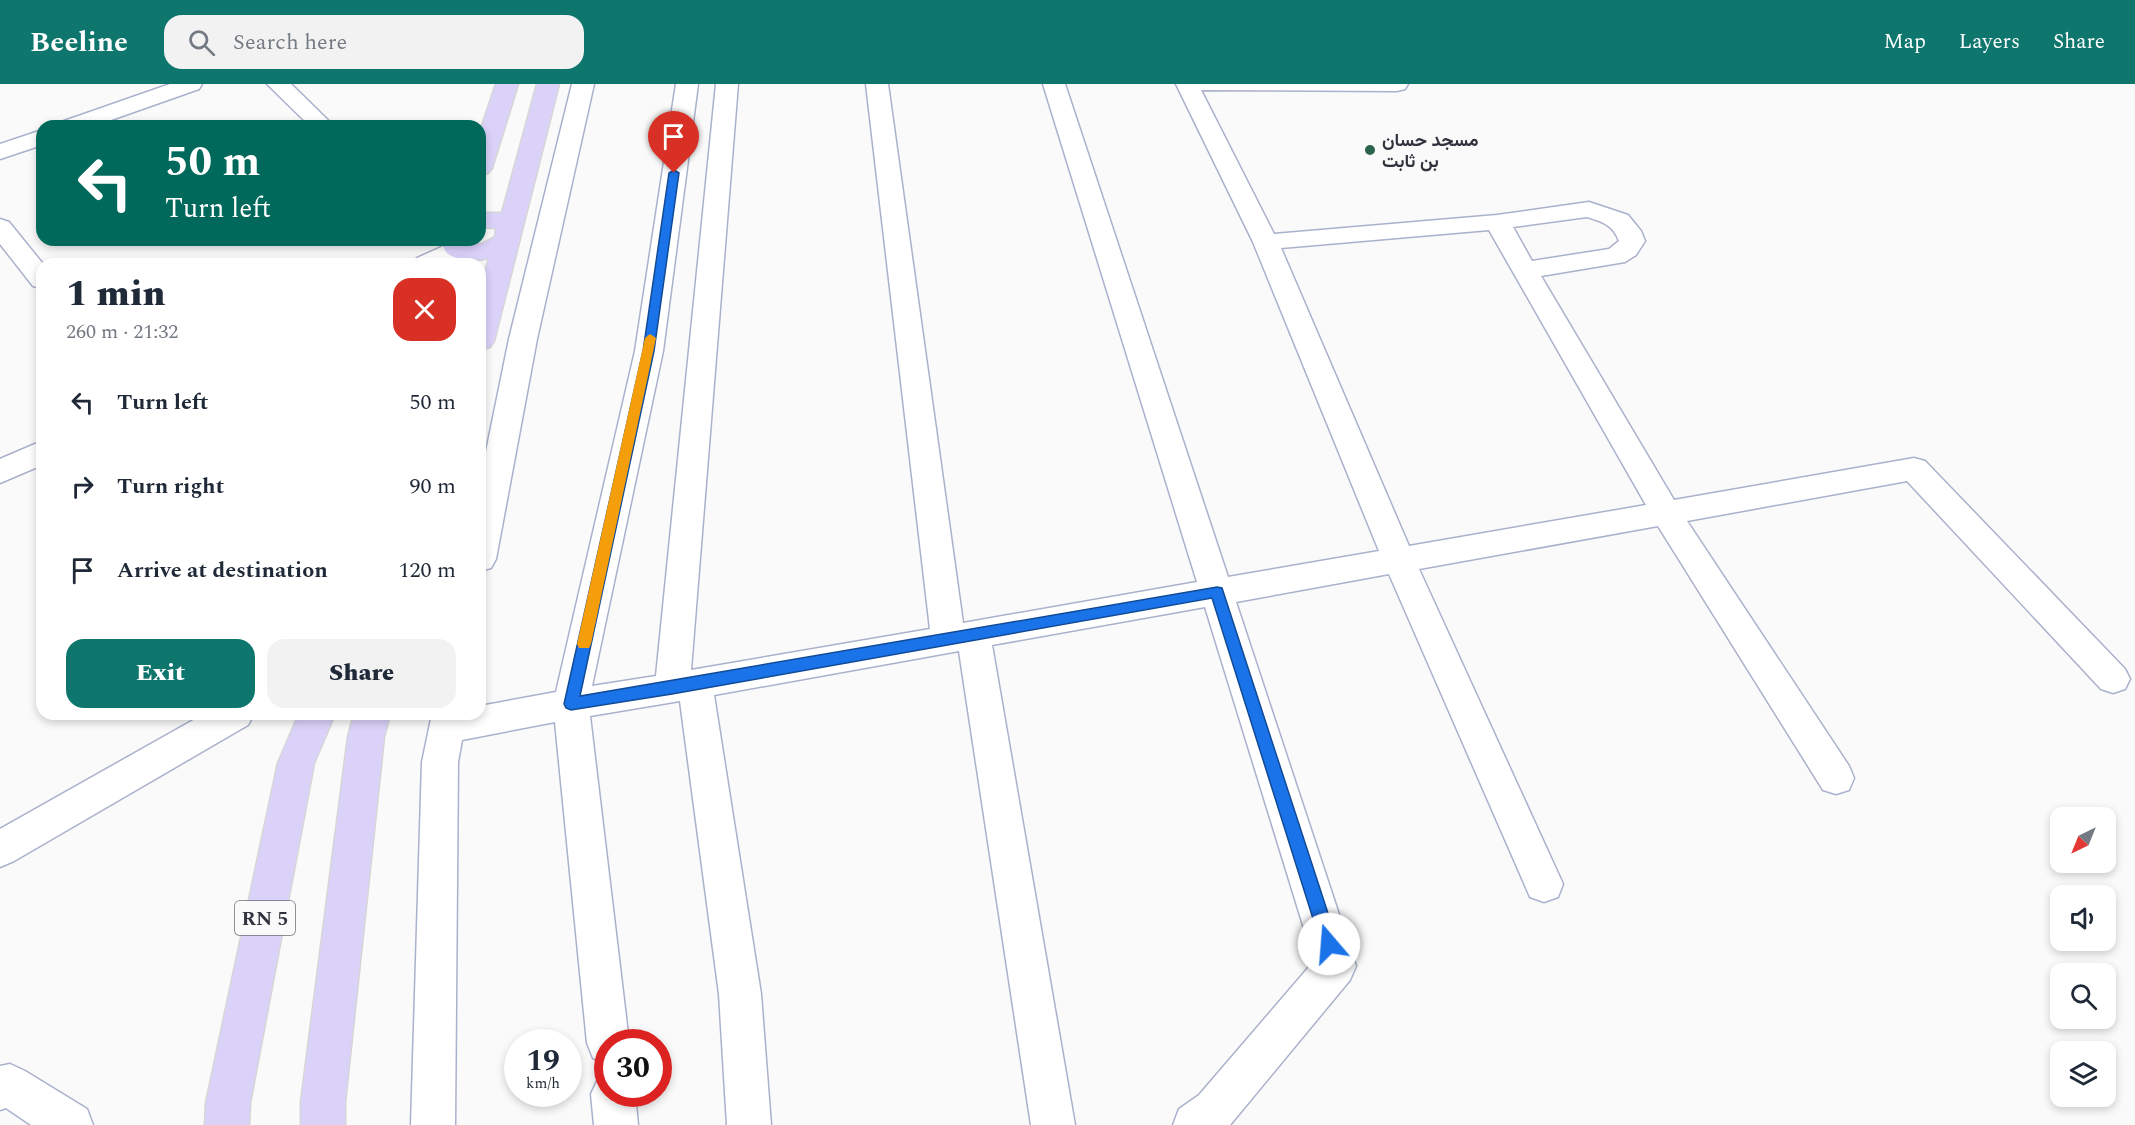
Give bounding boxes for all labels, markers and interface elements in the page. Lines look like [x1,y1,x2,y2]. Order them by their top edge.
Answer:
search box [164,15,584,69]
text: Beeline [30,21,128,64]
icon: search [185,26,218,59]
text: Search here [233,26,347,59]
text: Map [1884,26,1926,58]
text: Layers [1959,26,2020,58]
text: Share [2053,26,2105,58]
pin [648,111,699,173]
icon: arrive [657,120,690,153]
place label: مسجد حسان بن ثابت [1382,127,1479,175]
text: 50 m [165,131,260,194]
marker: مسجد حسان بن ثابت [1363,143,1377,157]
icon: left [66,144,144,222]
text: Turn left [165,188,271,230]
text: 1 min [66,267,166,322]
button: close [393,278,456,341]
text: 260 m · 21:32 [66,317,178,347]
icon: left [66,386,99,419]
text: Turn left [117,386,209,419]
text: 50 m [410,386,456,419]
icon: right [66,470,99,503]
text: Turn right [117,470,224,503]
text: 90 m [410,470,456,503]
icon: arrive [66,554,99,587]
text: Arrive at destination [117,554,328,587]
text: 120 m [399,554,456,587]
button: Exit [66,639,255,708]
button: Share [267,639,456,708]
north arrow [2050,807,2116,873]
map controls [2050,807,2116,1107]
button: sound [2050,885,2116,951]
road number: RN 5 [235,901,295,935]
position arrow [1297,912,1361,976]
button: search [2050,963,2116,1029]
speed limit sign: 30 [594,1029,672,1107]
text: 19 [526,1038,560,1084]
button: layers [2050,1041,2116,1107]
text: km/h [526,1072,560,1095]

